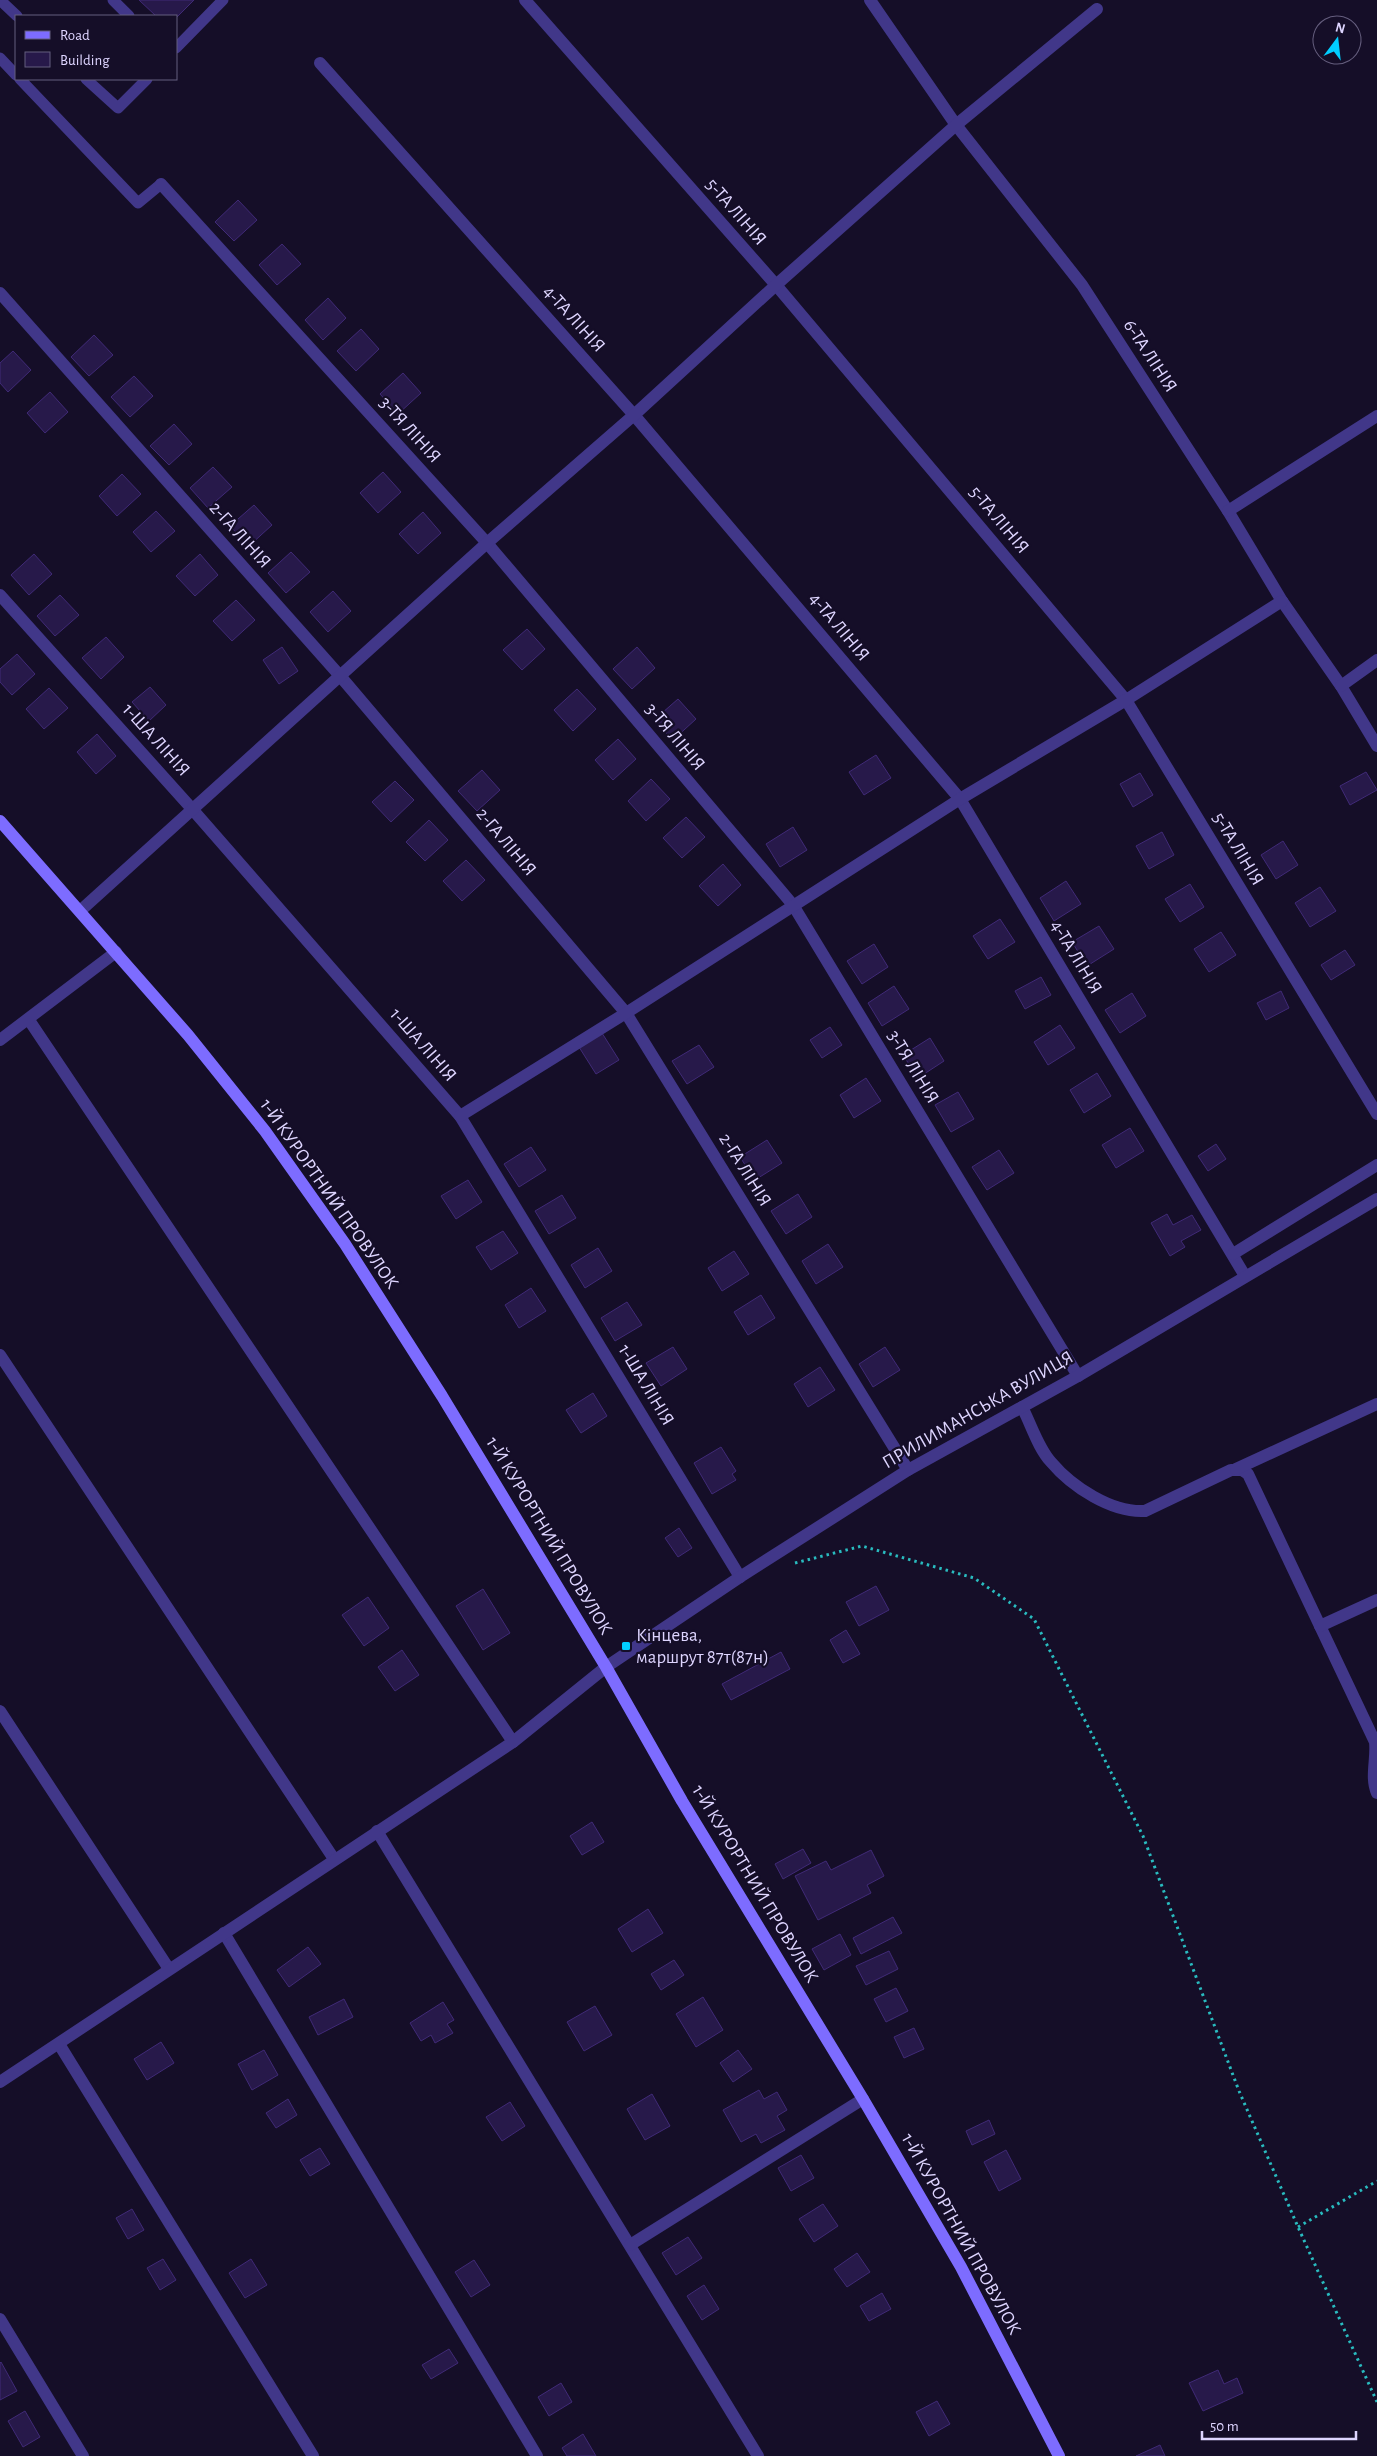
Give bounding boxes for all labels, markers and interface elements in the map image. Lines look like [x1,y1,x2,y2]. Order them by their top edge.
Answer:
legend [15,15,178,80]
north arrow [1312,15,1362,65]
text: N [1334,20,1347,36]
text: Road [60,28,90,43]
text: Building [60,53,110,68]
street label: 5-ТА ЛІНІЯ [702,175,770,249]
street label: 4-ТА ЛІНІЯ [539,282,609,356]
street label: 6-ТА ЛІНІЯ [1120,316,1180,396]
street label: 3-ТЯ ЛІНІЯ [376,393,444,467]
street label: 5-ТА ЛІНІЯ [966,483,1032,557]
street label: 2-ГА ЛІНІЯ [205,498,275,572]
street label: 4-ТА ЛІНІЯ [805,589,873,665]
street label: 1-ША ЛІНІЯ [119,700,193,780]
street label: 3-ТЯ ЛІНІЯ [641,700,709,774]
street label: 2-ГА ЛІНІЯ [472,804,540,880]
street label: 5-ТА ЛІНІЯ [1209,809,1267,889]
street label: 4-ТА ЛІНІЯ [1047,917,1105,997]
street label: 1-ША ЛІНІЯ [386,1005,460,1085]
street label: 3-ТЯ ЛІНІЯ [884,1027,942,1107]
street label: 1-Й КУРОРТНИЙ ПРОВУЛОК [256,1095,403,1292]
street label: 2-ГА ЛІНІЯ [715,1130,775,1210]
street label: 1-ША ЛІНІЯ [615,1341,677,1429]
street label: ПРИЛИМАНСЬКА ВУЛИЦЯ [879,1348,1077,1472]
street label: 1-Й КУРОРТНИЙ ПРОВУЛОК [482,1433,616,1638]
place label: Кінцева, маршрут 87т(87н) [636,1626,769,1667]
marker: Кінцева, маршрут 87т(87н) [620,1640,632,1652]
street label: 1-Й КУРОРТНИЙ ПРОВУЛОК [688,1781,822,1986]
street label: 1-Й КУРОРТНИЙ ПРОВУЛОК [898,2130,1025,2338]
scale bar [1202,2408,1356,2440]
text: 50 m [1210,2419,1239,2434]

